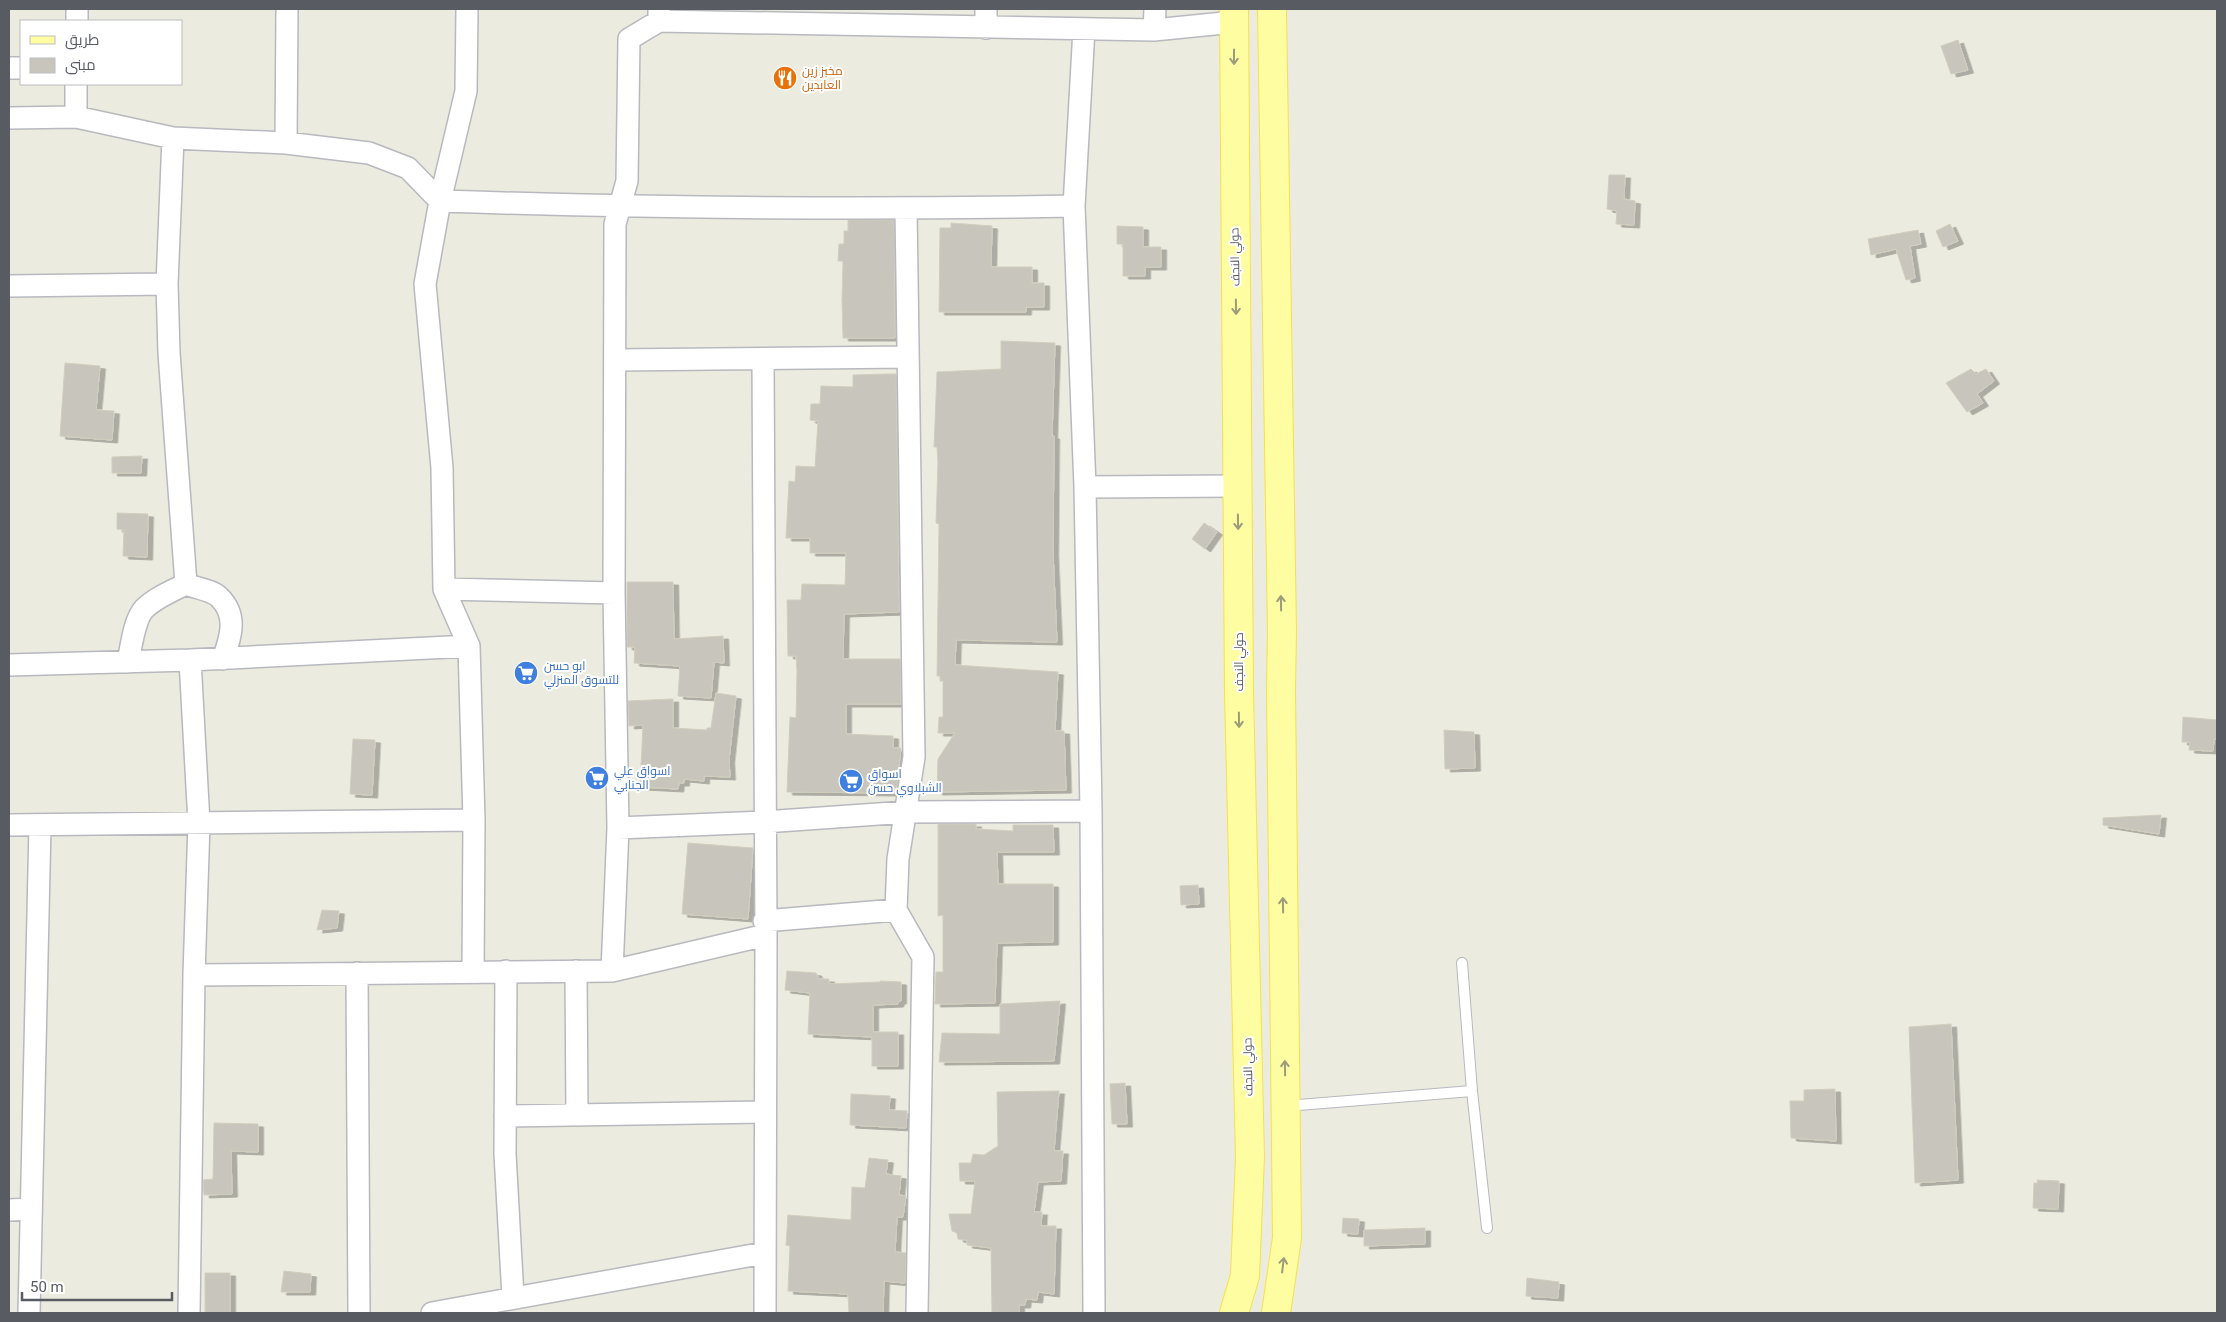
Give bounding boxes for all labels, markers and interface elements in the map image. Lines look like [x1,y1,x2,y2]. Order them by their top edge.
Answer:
legend [20,20,182,85]
text: طريق [65,31,99,50]
one-way arrow [1229,49,1239,65]
text: مبنى [65,56,96,75]
place label: مخبز زين العابدين [802,64,843,92]
restaurant icon: مخبز زين العابدين [772,65,798,91]
street label: حولي النجف [1227,227,1246,287]
one-way arrow [1231,299,1241,315]
one-way arrow [1233,514,1243,530]
one-way arrow [1277,595,1286,611]
street label: حولي النجف [1232,633,1249,691]
place label: ابو حسن للتسوق المنزلي [544,659,619,690]
supermarket icon: ابو حسن للتسوق المنزلي [513,660,539,686]
one-way arrow [1235,712,1244,728]
place label: اسواق علي الجنابي [614,764,670,795]
supermarket icon: اسواق علي الجنابي [584,765,610,791]
place label: اسواق الشبلاوي حسن [868,767,942,798]
supermarket icon: اسواق الشبلاوي حسن [838,768,864,794]
one-way arrow [1278,898,1288,914]
street label: حولي النجف [1240,1037,1259,1097]
one-way arrow [1280,1060,1289,1076]
one-way arrow [1278,1258,1288,1274]
scale bar [22,1270,172,1302]
text: 50 m [30,1278,64,1296]

